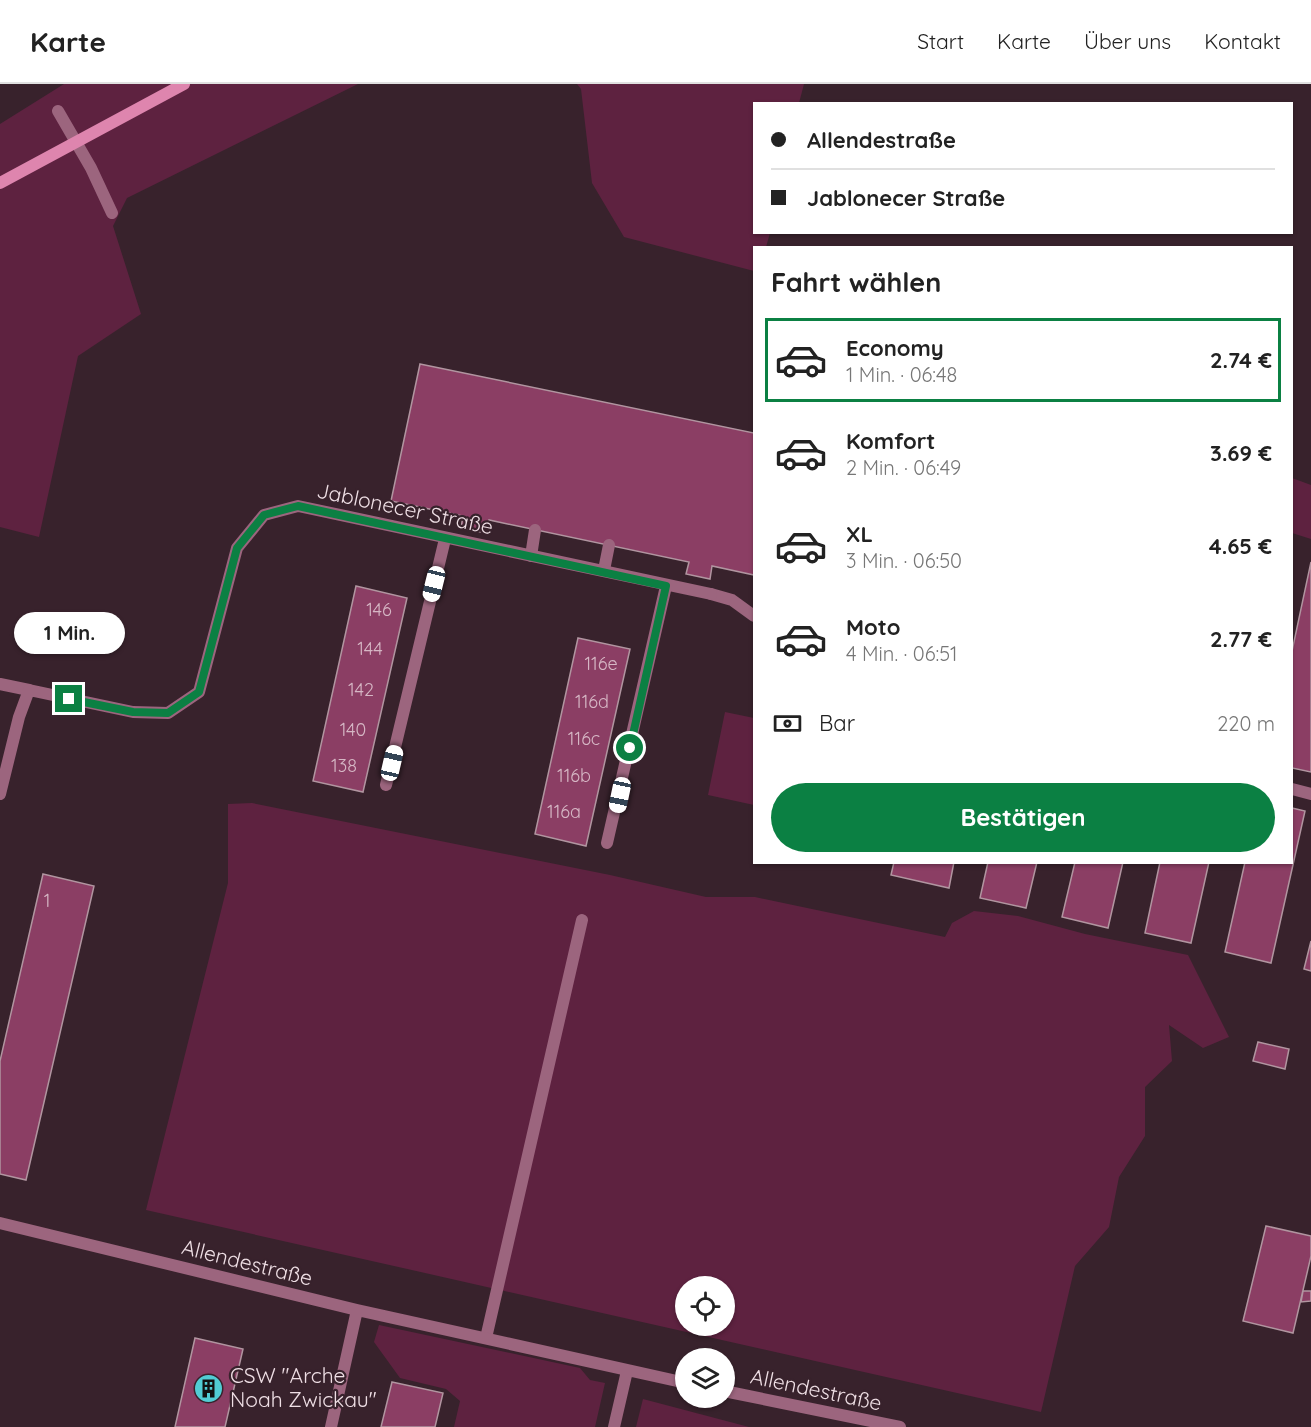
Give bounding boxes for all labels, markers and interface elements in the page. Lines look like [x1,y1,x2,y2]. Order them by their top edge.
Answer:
text: Karte [30,24,106,59]
text: Start [917,28,964,54]
text: Karte [997,28,1051,54]
text: Über uns [1084,28,1171,54]
text: Kontakt [1204,28,1281,54]
text: Allendestraße [807,126,956,154]
text: Jablonecer Straße [807,184,1005,212]
text: Fahrt wählen [771,265,941,299]
icon: car [774,333,828,387]
text: Economy [846,334,944,362]
text: 2.74 € [1210,346,1272,374]
text: 1 Min. · 06:48 [846,362,957,387]
icon: car [774,426,828,480]
text: Komfort [846,427,935,455]
text: 3.69 € [1210,439,1272,467]
text: 2 Min. · 06:49 [846,455,961,480]
street label: Jablonecer Straße [315,477,496,539]
icon: car [774,519,828,573]
text: XL [846,520,873,548]
text: 4.65 € [1209,532,1272,560]
text: 3 Min. · 06:50 [846,548,962,573]
car [421,564,447,604]
house number: 146 [366,598,392,621]
callout: 1 Min. [14,612,124,654]
icon: car [774,612,828,666]
text: Moto [846,613,900,641]
text: 1 Min. [44,620,95,645]
text: 2.77 € [1210,625,1272,653]
house number: 144 [357,637,383,660]
text: 4 Min. · 06:51 [846,641,958,666]
house number: 116e [584,652,618,675]
house number: 142 [348,678,374,701]
route end [55,685,82,712]
house number: 116d [575,690,609,713]
icon: cash [771,707,804,740]
text: Bar [819,709,855,737]
text: 220 m [1217,711,1275,736]
house number: 140 [340,718,366,741]
house number: 116c [568,727,600,750]
route start [616,734,643,761]
car [379,743,405,783]
house number: 138 [331,754,357,777]
house number: 116b [557,764,591,787]
car [607,776,633,814]
button: Bestätigen [771,783,1275,852]
house number: 116a [547,800,581,823]
house number: 1 [44,889,50,912]
street label: Allendestraße [179,1233,315,1291]
map controls [675,1276,735,1408]
button: locate [675,1276,735,1336]
button: layers [675,1348,735,1408]
place label: CSW "Arche Noah Zwickau" [230,1362,377,1412]
street label: Allendestraße [748,1362,884,1416]
building icon: CSW "Arche Noah Zwickau" [193,1372,225,1404]

